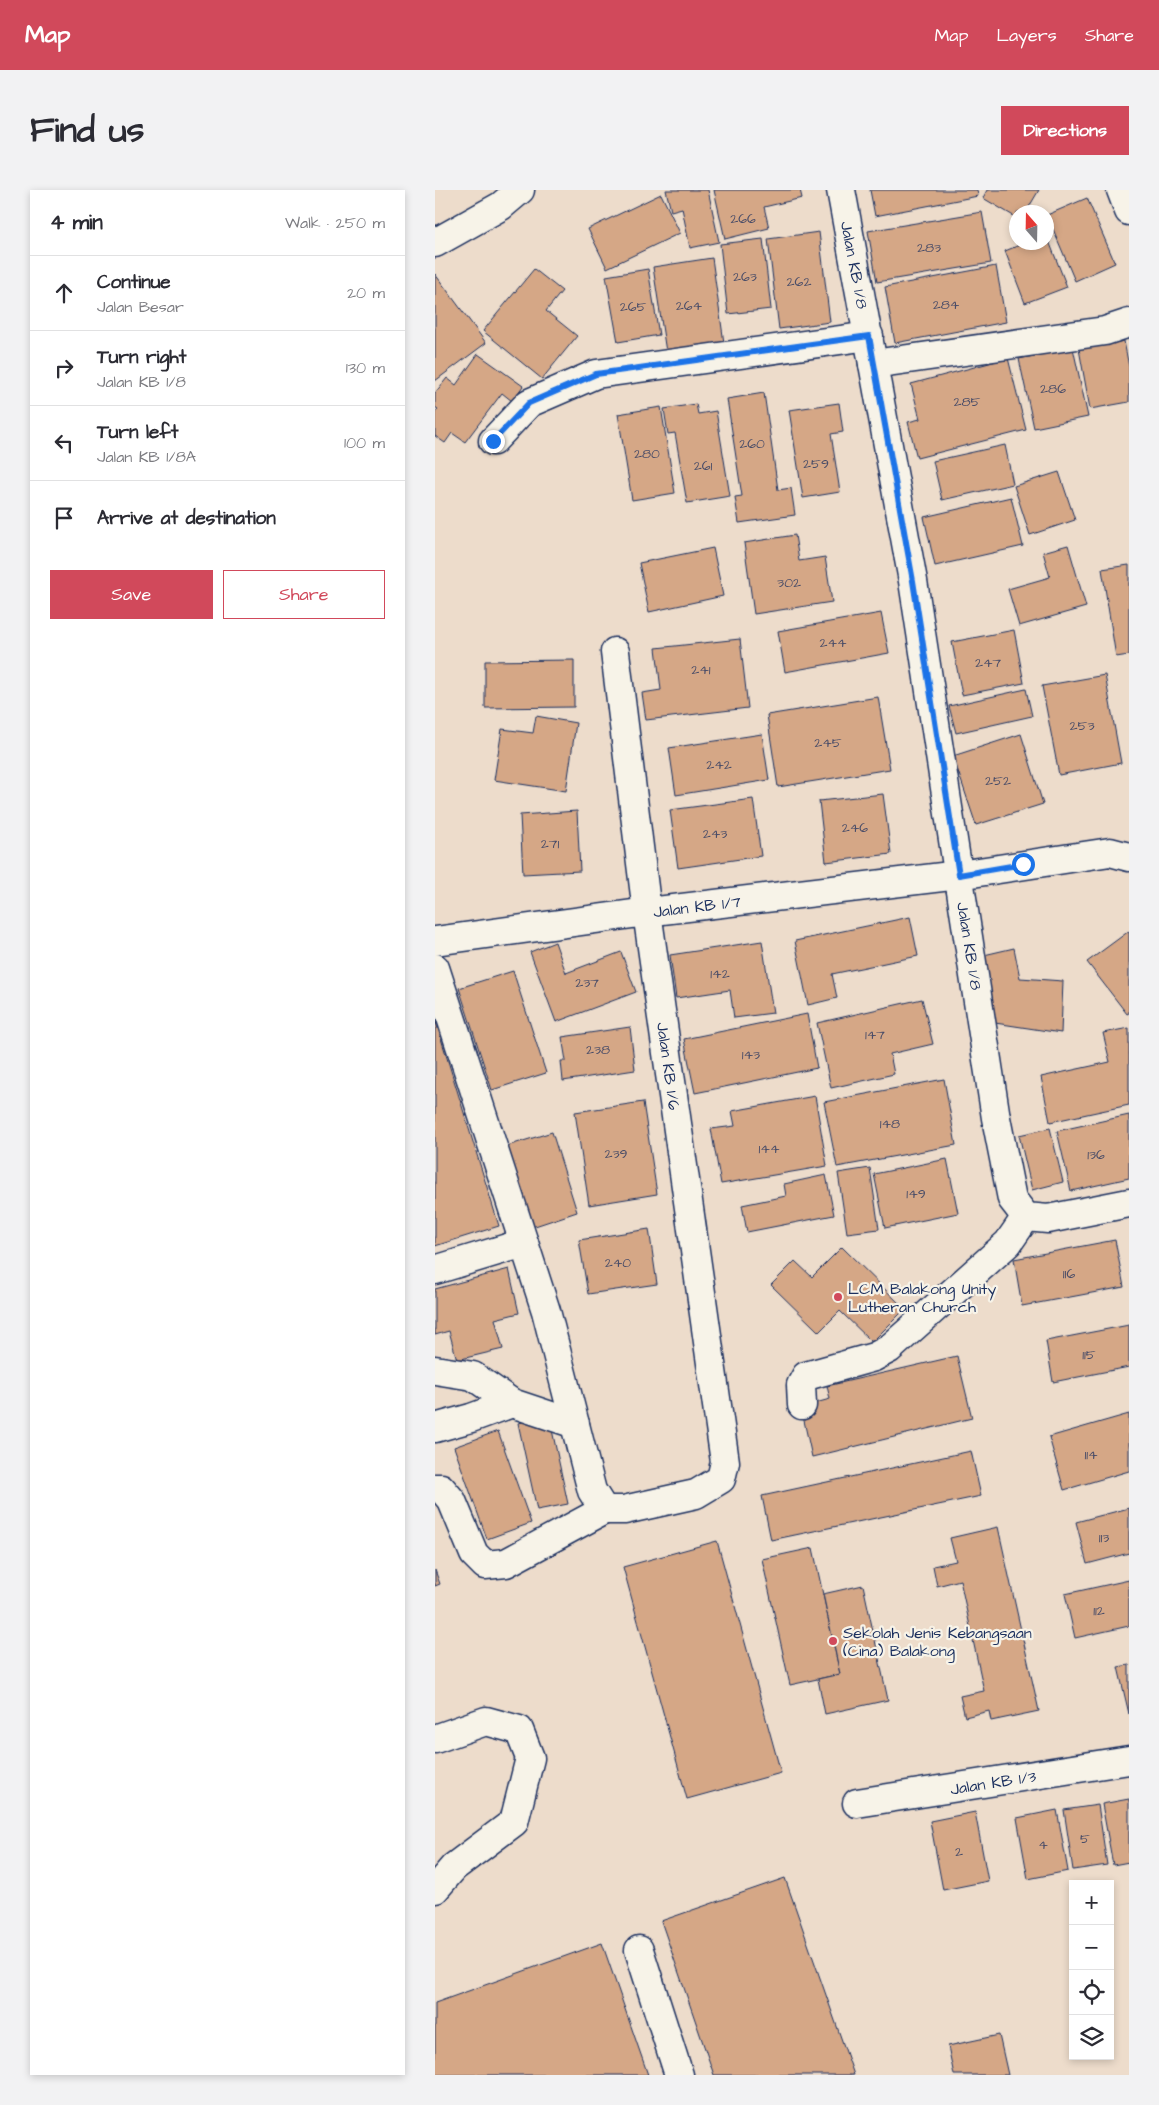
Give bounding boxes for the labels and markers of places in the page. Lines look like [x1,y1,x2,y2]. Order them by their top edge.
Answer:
place label: LCM Balakong Unity Lutheran Church [848,1278,997,1318]
marker: LCM Balakong Unity Lutheran Church [832,1291,844,1303]
place label: Sekolah Jenis Kebangsaan (Cina) Balakong [843,1622,1032,1663]
marker: Sekolah Jenis Kebangsaan (Cina) Balakong [827,1635,839,1647]

